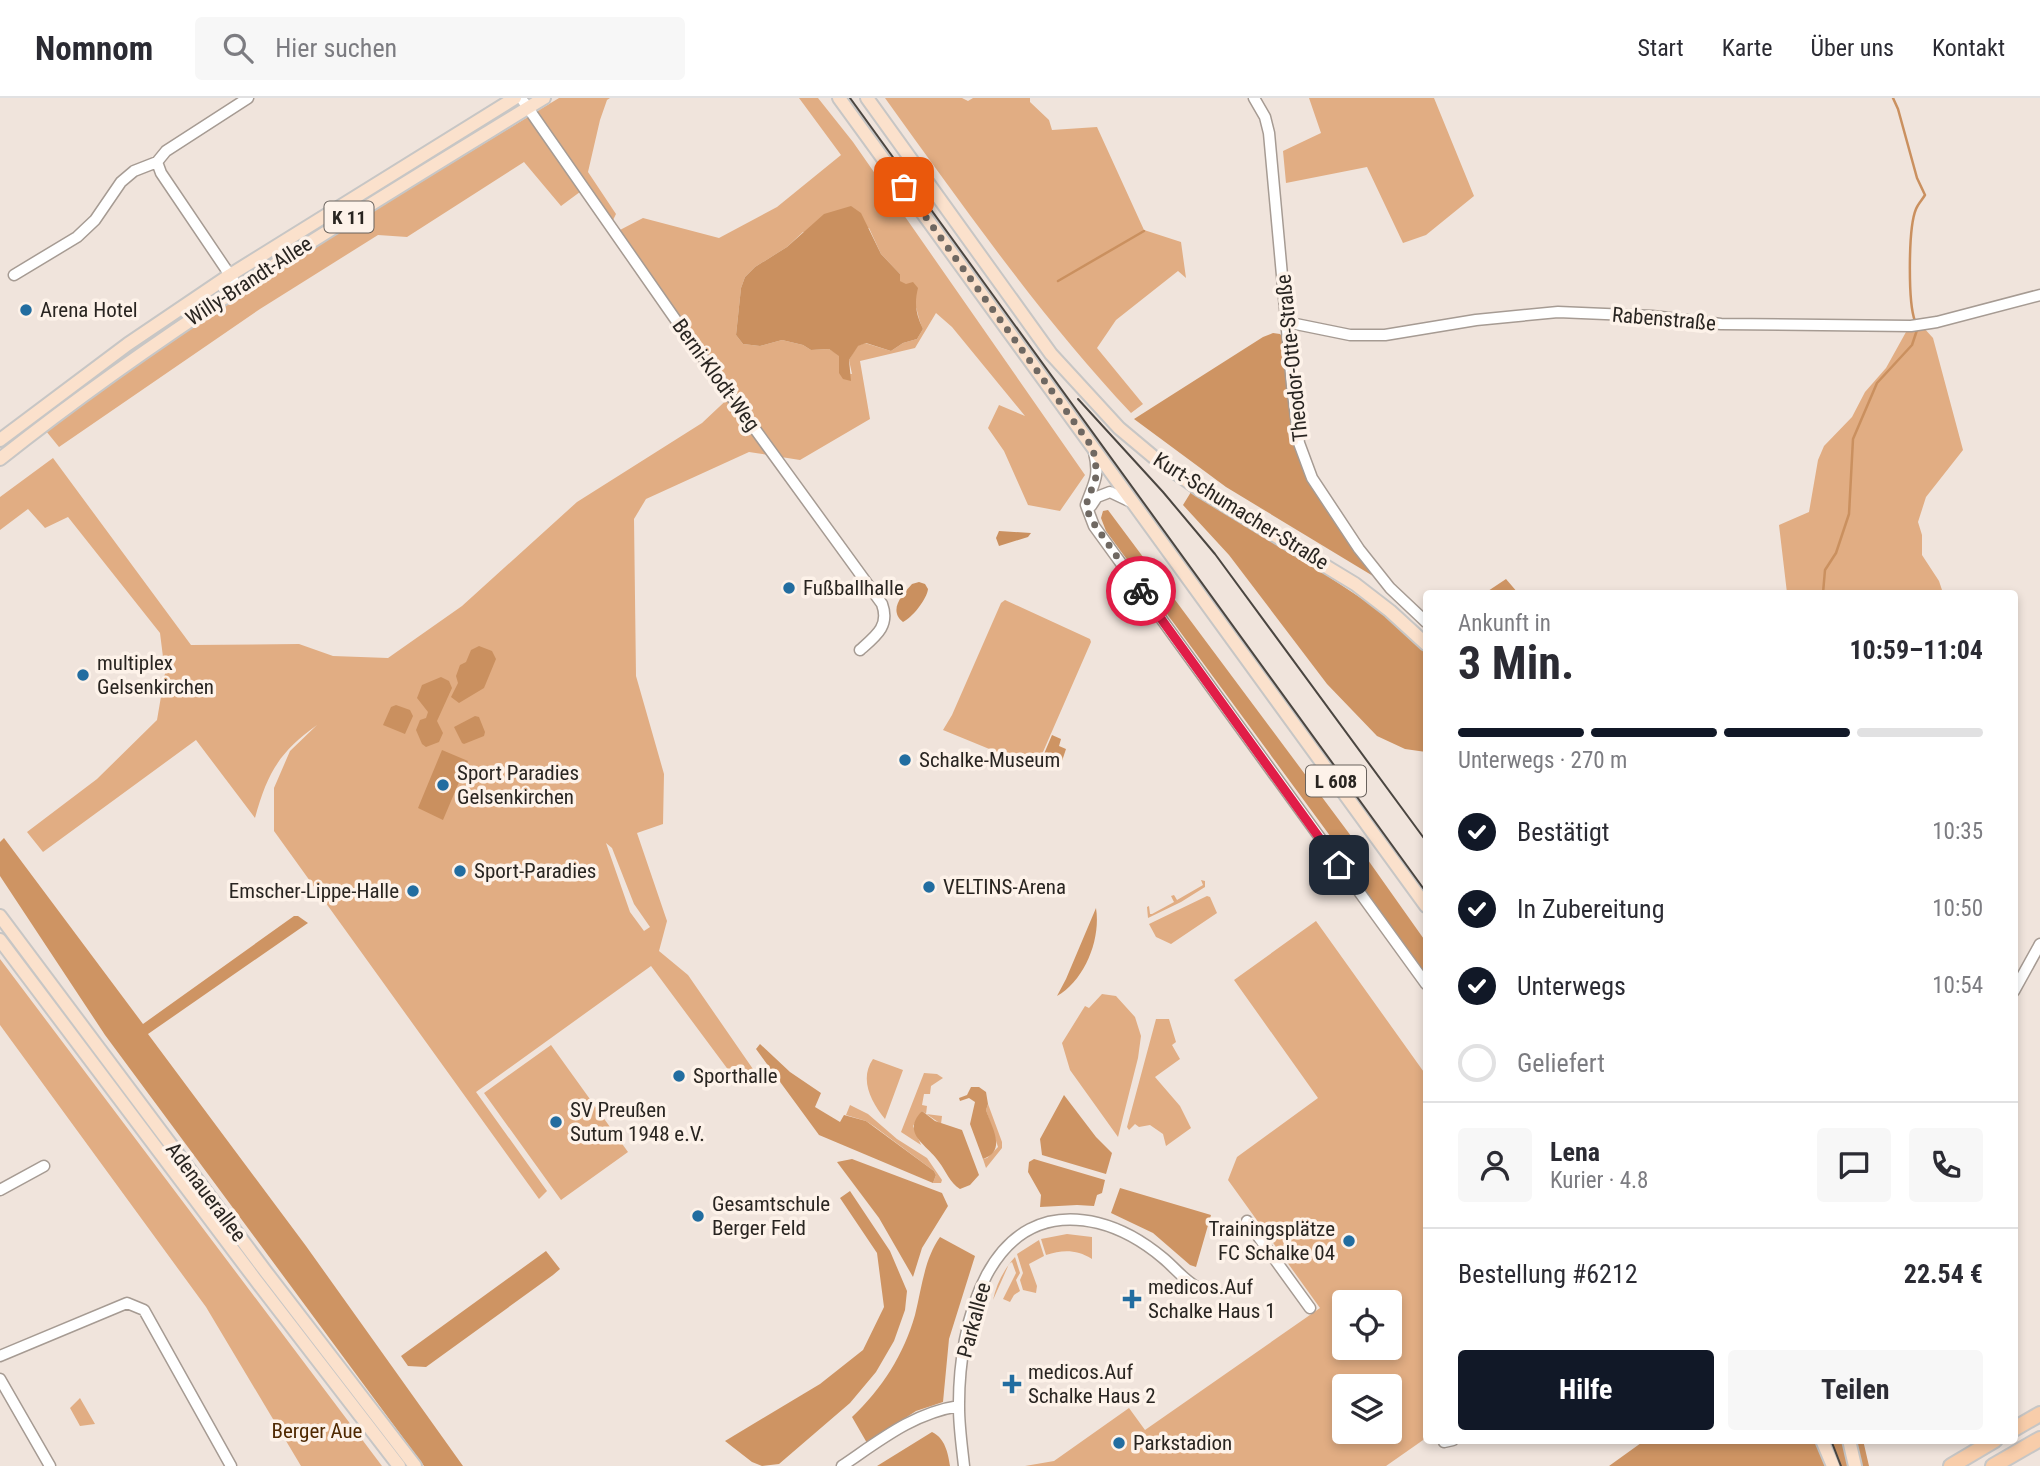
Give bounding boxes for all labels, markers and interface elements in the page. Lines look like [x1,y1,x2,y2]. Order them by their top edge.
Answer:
search box [195,17,685,80]
text: Nomnom [35,29,153,68]
icon: search [219,29,257,67]
text: Hier suchen [275,33,397,63]
text: Start [1638,34,1684,62]
text: Karte [1722,34,1772,62]
text: Über uns [1810,34,1894,62]
text: Kontakt [1932,34,2005,62]
pin [874,157,934,217]
icon: bag [885,168,923,206]
road number: K 11 [324,202,374,232]
street label: Willy-Brandt-Allee [182,231,317,331]
street label: Theodor-Otte-Straße [1271,273,1313,443]
place label: Arena Hotel [40,298,138,322]
marker: Arena Hotel [18,302,34,318]
street label: Rabenstraße [1611,303,1717,336]
street label: Berni-Klodt-Weg [667,314,765,436]
street label: Kurt-Schumacher-Straße [1149,447,1333,575]
courier [1106,556,1176,626]
icon: bike [1122,572,1160,610]
place label: Fußballhalle [803,576,904,600]
marker: Fußballhalle [781,580,797,596]
text: Ankunft in [1458,610,1551,637]
text: 10:59–11:04 [1849,635,1983,665]
text: 3 Min. [1458,636,1574,690]
place label: multiplex Gelsenkirchen [97,651,214,699]
marker: multiplex Gelsenkirchen [75,667,91,683]
text: Unterwegs · 270 m [1458,747,1627,774]
place label: Schalke-Museum [919,748,1060,772]
marker: Schalke-Museum [897,752,913,768]
place label: Sport Paradies Gelsenkirchen [457,761,579,809]
road number: L 608 [1306,766,1366,796]
marker: Sport Paradies Gelsenkirchen [435,777,451,793]
icon: check [1458,813,1496,851]
text: Bestätigt [1517,817,1610,847]
text: 10:35 [1932,818,1983,845]
pin [1309,835,1369,895]
icon: home [1320,846,1358,884]
place label: Sport-Paradies [474,859,596,883]
marker: Sport-Paradies [452,863,468,879]
place label: VELTINS-Arena [943,875,1066,899]
place label: Emscher-Lippe-Halle [229,879,399,903]
marker: VELTINS-Arena [921,879,937,895]
marker: Emscher-Lippe-Halle [405,883,421,899]
icon: check [1458,890,1496,928]
text: In Zubereitung [1517,894,1665,924]
text: 10:50 [1932,895,1983,922]
icon: check [1458,967,1496,1005]
text: Unterwegs [1517,971,1626,1001]
text: 10:54 [1932,972,1983,999]
text: Geliefert [1517,1048,1605,1078]
place label: Sporthalle [693,1064,778,1088]
marker: Sporthalle [671,1068,687,1084]
place label: SV Preußen Sutum 1948 e.V. [570,1098,705,1146]
marker: SV Preußen Sutum 1948 e.V. [548,1114,564,1130]
button: person [1458,1128,1532,1202]
button: chat [1817,1128,1891,1202]
button: phone [1909,1128,1983,1202]
text: Lena [1550,1137,1600,1167]
street label: Adenauerallee [161,1138,251,1246]
text: Kurier · 4.8 [1550,1167,1648,1194]
place label: Gesamtschule Berger Feld [712,1192,830,1240]
marker: Gesamtschule Berger Feld [690,1208,706,1224]
place label: Trainingsplätze FC Schalke 04 [1209,1217,1335,1265]
marker: Trainingsplätze FC Schalke 04 [1341,1233,1357,1249]
text: Bestellung #6212 [1458,1259,1638,1289]
text: 22.54 € [1904,1259,1983,1289]
place label: medicos.Auf Schalke Haus 1 [1148,1275,1276,1323]
street label: Parkallee [952,1280,996,1360]
marker: medicos.Auf Schalke Haus 1 [1122,1289,1142,1309]
map controls [1332,1290,1402,1444]
button: locate [1332,1290,1402,1360]
button: Hilfe [1458,1350,1714,1430]
button: Teilen [1728,1350,1983,1430]
place label: medicos.Auf Schalke Haus 2 [1028,1360,1156,1408]
marker: medicos.Auf Schalke Haus 2 [1002,1374,1022,1394]
button: layers [1332,1374,1402,1444]
park label: Berger Aue [272,1419,363,1443]
place label: Parkstadion [1133,1431,1232,1455]
marker: Parkstadion [1111,1435,1127,1451]

